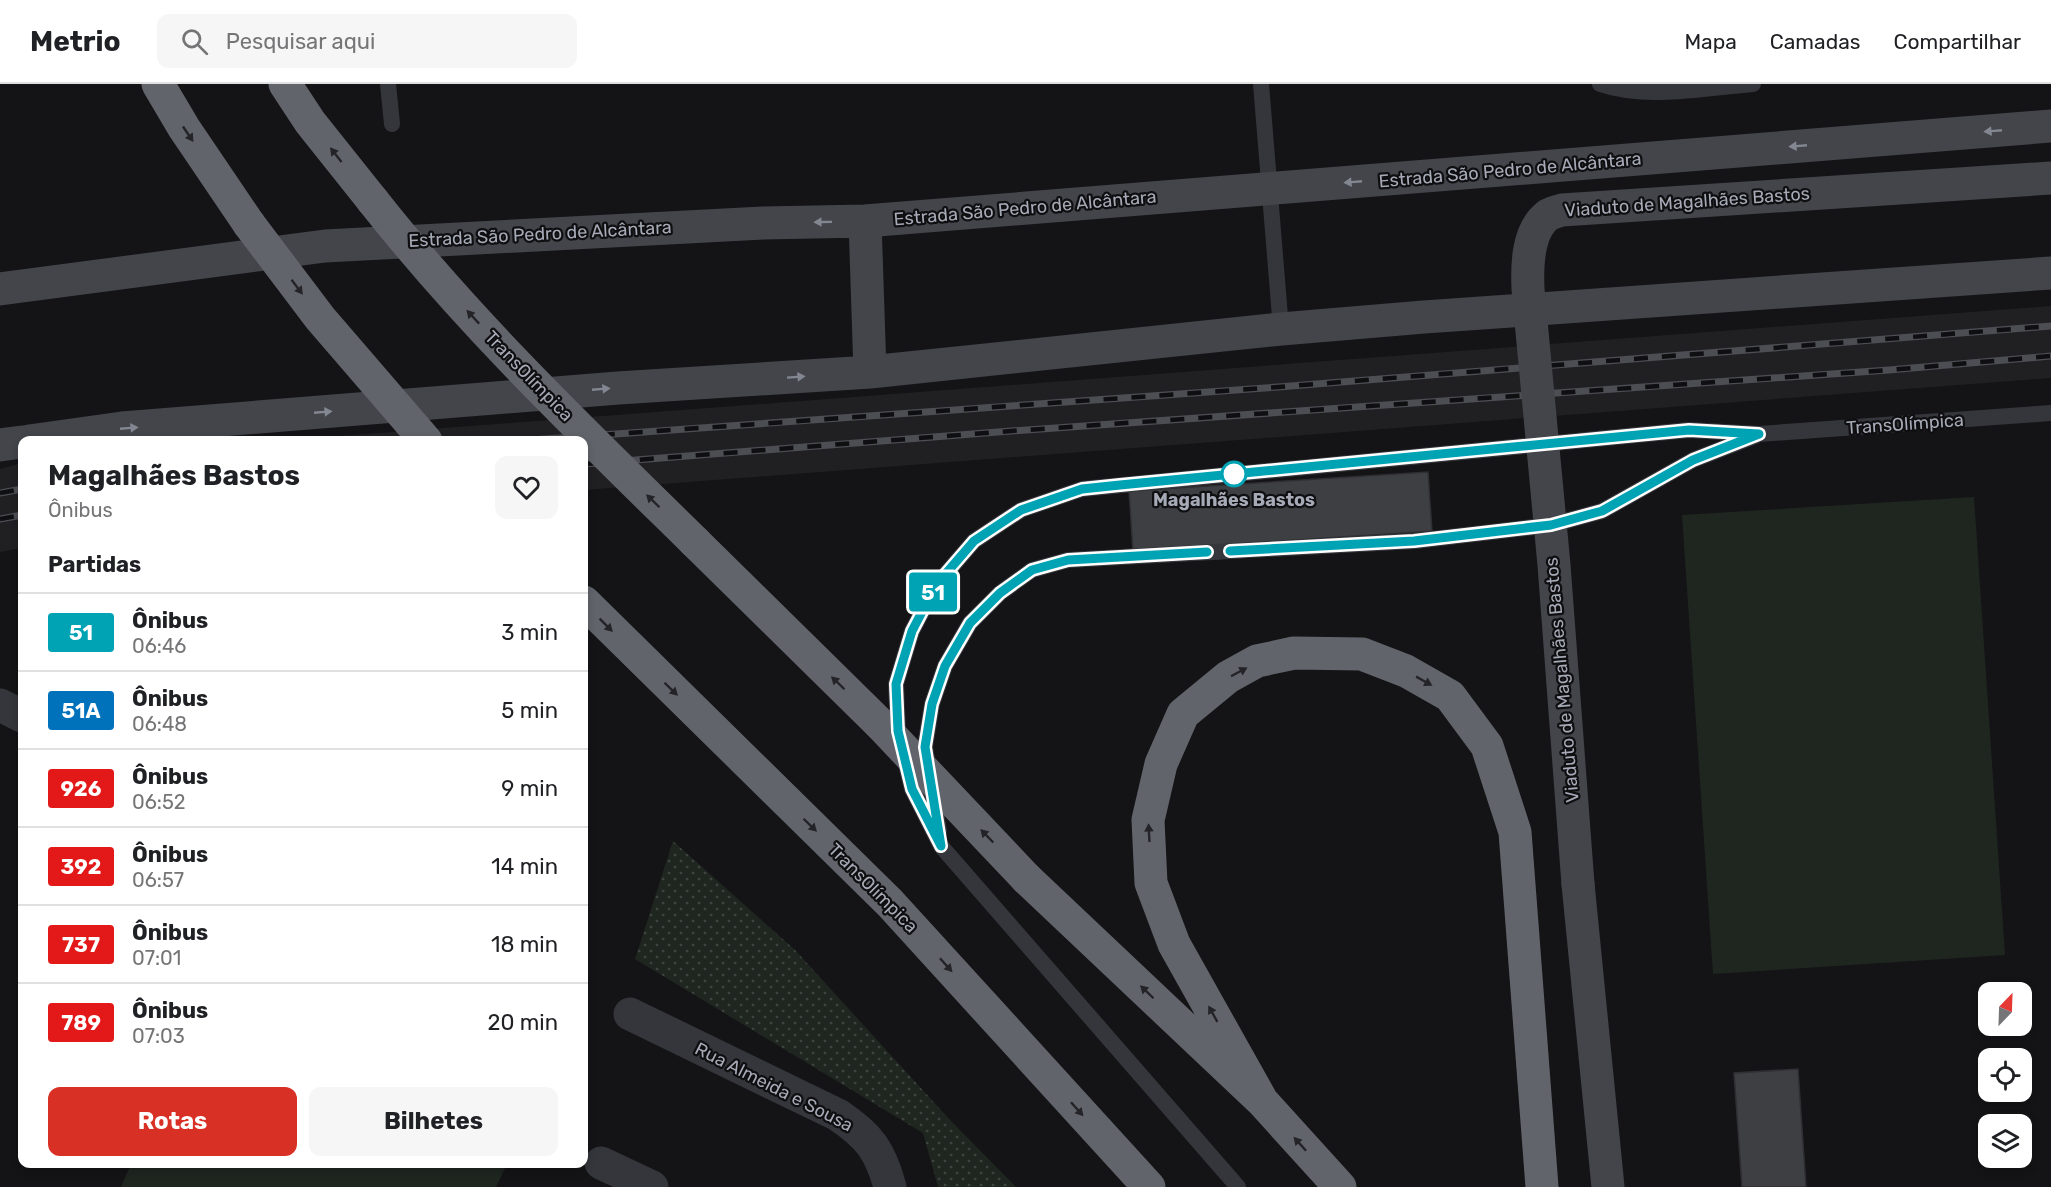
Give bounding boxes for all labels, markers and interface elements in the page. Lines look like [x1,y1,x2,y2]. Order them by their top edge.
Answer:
search box [157,14,577,68]
text: Metrio [30,25,121,58]
icon: search [178,25,211,58]
text: Pesquisar aqui [226,28,375,55]
text: Mapa [1684,29,1737,54]
text: Camadas [1770,29,1860,54]
text: Compartilhar [1893,29,2021,54]
one-way arrow [182,126,194,142]
one-way arrow [1983,126,2002,136]
one-way arrow [1789,142,1808,151]
one-way arrow [331,147,343,162]
street label: Estrada São Pedro de Alcântara [1378,148,1642,192]
one-way arrow [1343,177,1362,187]
street label: Viaduto de Magalhães Bastos [1563,182,1811,222]
street label: Estrada São Pedro de Alcântara [893,186,1157,230]
street label: Estrada São Pedro de Alcântara [408,216,672,252]
one-way arrow [814,217,833,227]
one-way arrow [290,280,302,295]
one-way arrow [466,310,480,324]
street label: TransOlímpica [480,326,578,426]
one-way arrow [787,372,806,381]
one-way arrow [592,384,611,394]
one-way arrow [314,407,333,417]
street label: TransOlímpica [1846,409,1964,439]
one-way arrow [120,423,139,433]
button: heart [495,456,558,519]
text: Magalhães Bastos [48,459,300,492]
marker: Magalhães Bastos [1221,461,1247,487]
place label: Magalhães Bastos [1153,489,1315,511]
one-way arrow [646,494,661,508]
text: Ônibus [48,498,113,522]
text: Partidas [48,551,141,578]
street label: Viaduto de Magalhães Bastos [1540,556,1584,804]
line badge: 51 [906,572,960,612]
text: 51 [921,580,945,605]
text: Ônibus [132,607,208,634]
one-way arrow [599,617,613,631]
text: 3 min [501,619,558,646]
text: 51 [69,620,93,645]
text: 06:46 [132,634,186,658]
one-way arrow [1230,667,1247,677]
one-way arrow [832,676,846,690]
one-way arrow [1416,676,1432,687]
one-way arrow [663,681,677,695]
text: Ônibus [132,685,208,712]
text: 5 min [501,697,558,724]
text: 51A [62,698,100,723]
text: 06:48 [132,712,187,736]
text: Ônibus [132,763,208,790]
text: 9 min [501,775,558,802]
text: 926 [61,776,101,801]
text: 06:52 [132,790,186,814]
one-way arrow [803,818,818,832]
one-way arrow [1144,823,1153,842]
one-way arrow [980,829,994,844]
street label: TransOlímpica [824,839,922,937]
text: Ônibus [132,841,208,868]
text: 14 min [491,853,558,880]
text: 392 [61,854,101,879]
text: 06:57 [132,868,184,892]
text: Ônibus [132,919,208,946]
text: 18 min [491,931,558,958]
text: 737 [62,932,100,957]
text: 07:01 [132,946,181,970]
one-way arrow [939,957,953,972]
north arrow [1978,982,2032,1036]
map controls [1978,982,2032,1168]
one-way arrow [1139,985,1154,999]
text: Ônibus [132,997,208,1024]
one-way arrow [1208,1005,1218,1022]
text: 20 min [488,1009,558,1036]
text: 789 [61,1010,101,1035]
text: 07:03 [132,1024,185,1048]
street label: Rua Almeida e Sousa [691,1038,857,1136]
button: locate [1978,1048,2032,1102]
button: Rotas [48,1087,297,1156]
button: Bilhetes [309,1087,558,1156]
one-way arrow [1070,1101,1083,1116]
button: layers [1978,1114,2032,1168]
one-way arrow [1294,1137,1307,1152]

